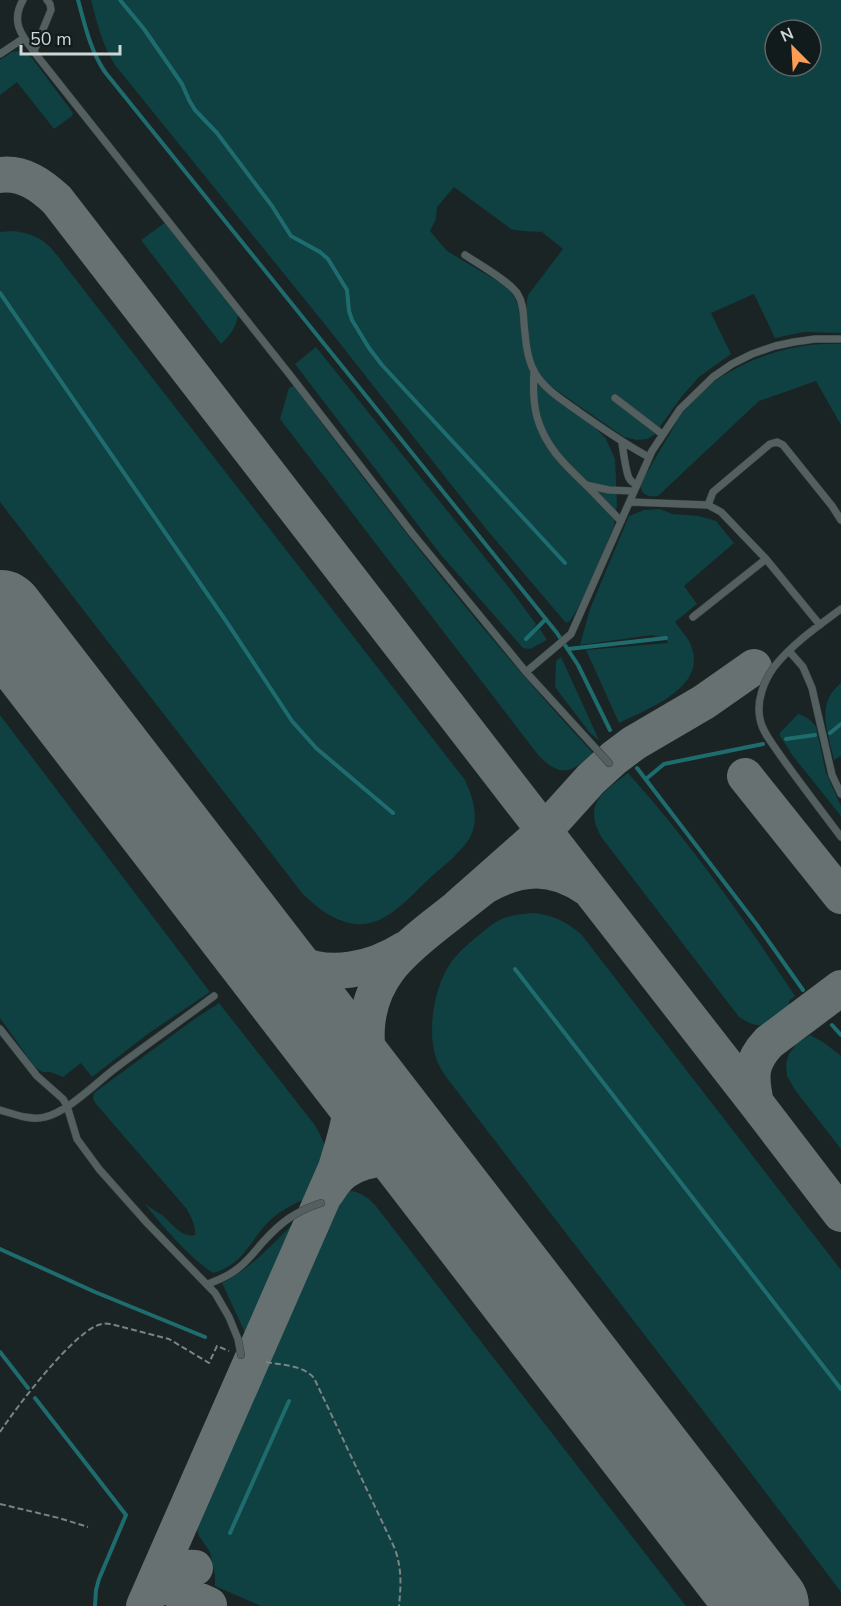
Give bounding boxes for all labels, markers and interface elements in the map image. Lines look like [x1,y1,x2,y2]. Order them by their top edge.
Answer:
scale bar [21,18,120,56]
north arrow [763,18,823,78]
text: N [777,23,797,48]
text: 50 m [30,27,72,51]

